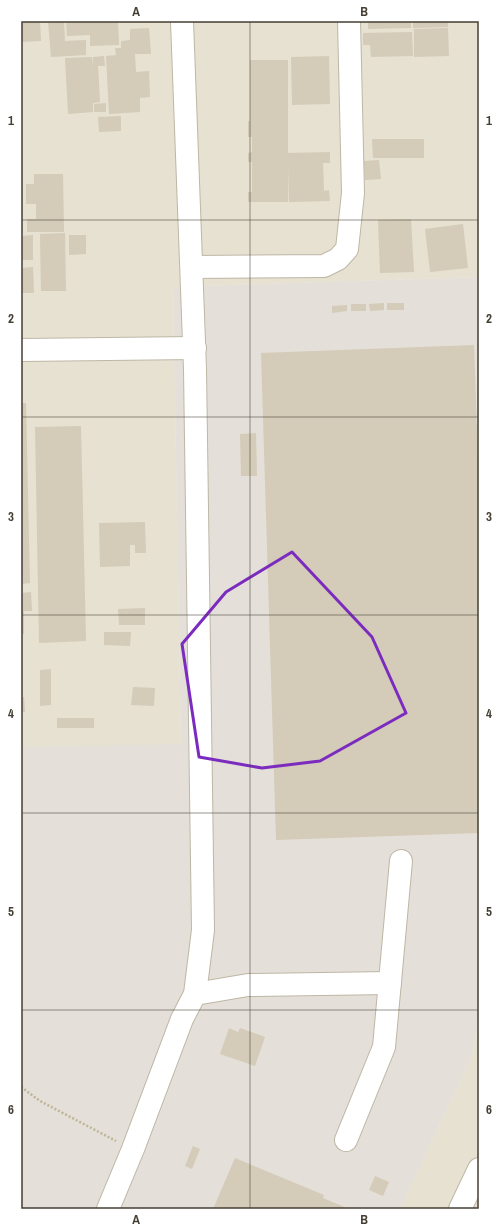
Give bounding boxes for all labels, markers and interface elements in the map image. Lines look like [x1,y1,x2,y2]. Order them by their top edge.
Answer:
text: A [132,3,140,20]
text: B [360,3,368,20]
text: 1 [8,112,14,129]
text: 1 [486,112,492,129]
text: 2 [8,310,14,327]
text: 2 [486,310,492,327]
text: 3 [8,508,14,525]
text: 3 [486,508,492,525]
text: 4 [8,705,14,722]
text: 4 [486,705,492,722]
text: 5 [8,903,14,920]
text: 5 [486,903,492,920]
text: 6 [8,1101,14,1118]
text: 6 [486,1101,492,1118]
text: A [132,1211,140,1228]
text: B [360,1211,368,1228]

